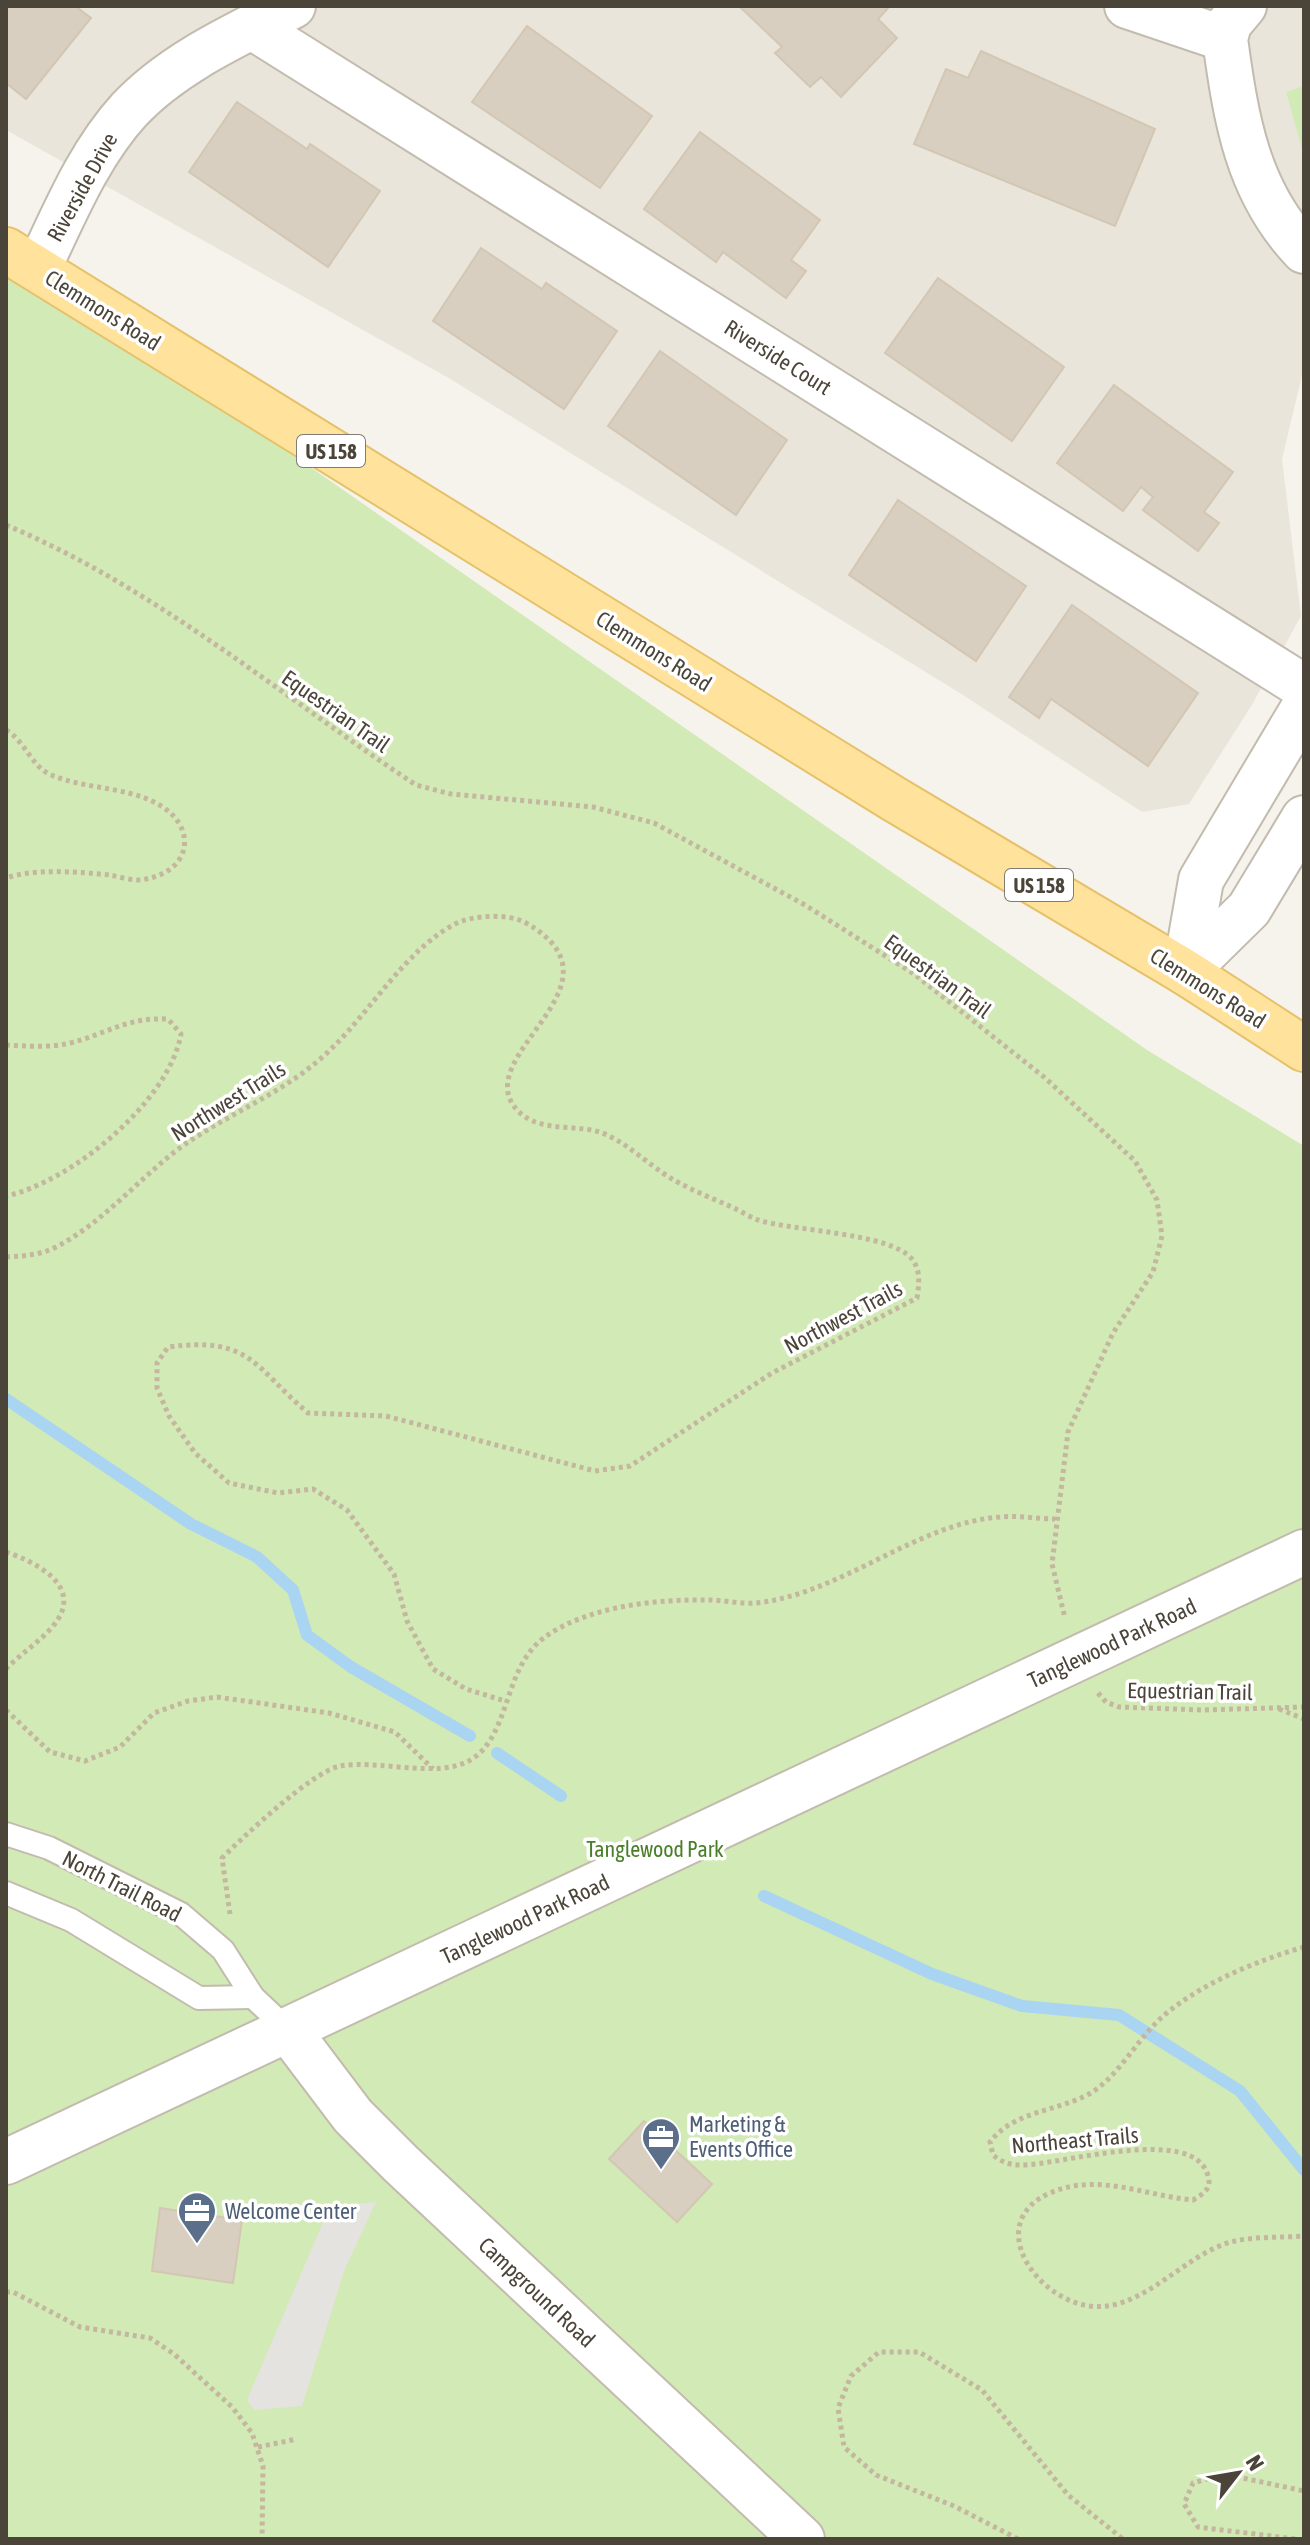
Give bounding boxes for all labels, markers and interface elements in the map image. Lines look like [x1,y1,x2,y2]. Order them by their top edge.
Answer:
street label: Riverside Drive [41,128,123,246]
street label: Clemmons Road [41,264,165,356]
street label: Riverside Court [720,314,836,400]
road number: US 158 [297,435,365,467]
street label: Clemmons Road [592,605,716,697]
street label: Equestrian Trail [277,664,395,758]
road number: US 158 [1005,869,1073,901]
street label: Equestrian Trail [880,929,997,1023]
street label: Clemmons Road [1146,942,1270,1034]
street label: Northwest Trails [166,1055,290,1146]
street label: Northwest Trails [780,1275,907,1359]
street label: Tanglewood Park Road [1024,1593,1200,1693]
street label: Equestrian Trail [1127,1677,1253,1705]
park label: Tanglewood Park [586,1836,724,1862]
street label: North Trail Road [58,1845,186,1927]
street label: Tanglewood Park Road [437,1869,613,1969]
place label: Marketing & Events Office [689,2111,793,2162]
office icon: Marketing & Events Office [640,2116,682,2171]
street label: Northeast Trails [1010,2121,1140,2158]
office icon: Welcome Center [176,2190,218,2245]
place label: Welcome Center [225,2198,357,2224]
street label: Campground Road [473,2232,601,2352]
north arrow [1198,2433,1278,2513]
text: N [1241,2450,1270,2475]

